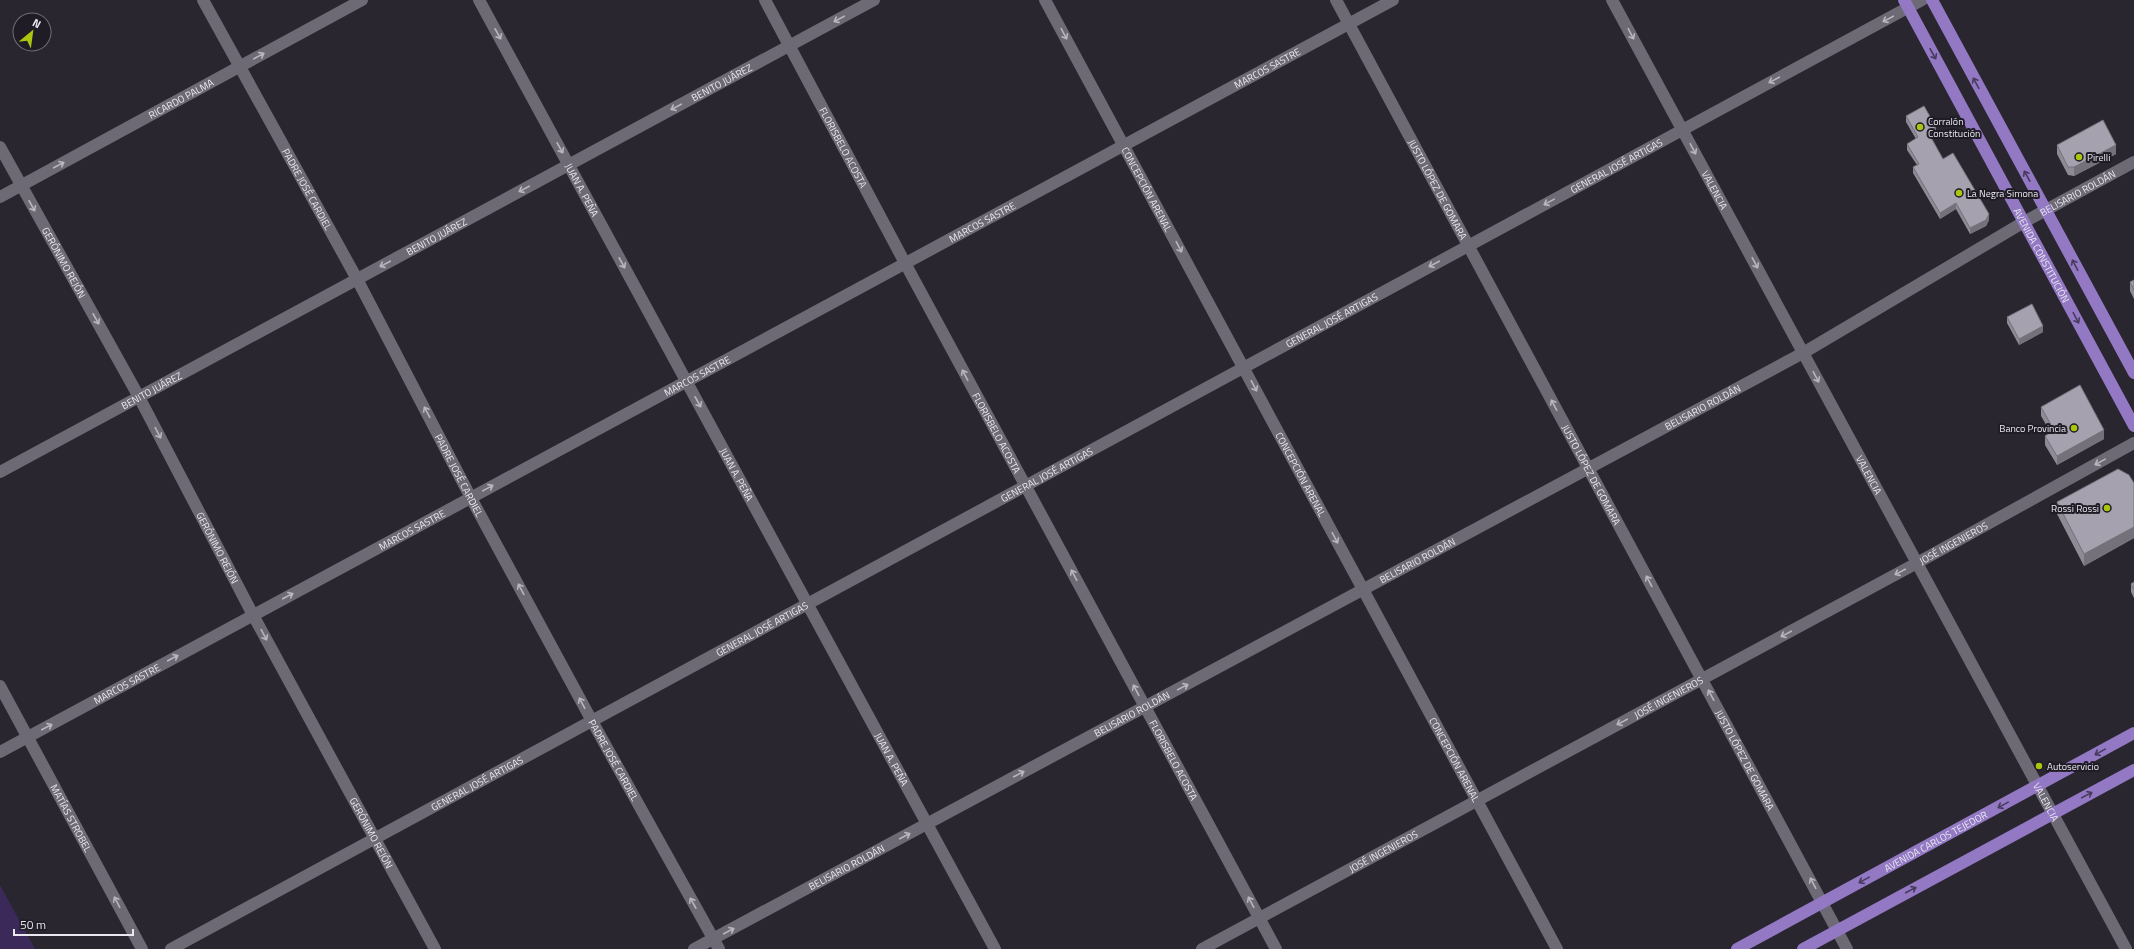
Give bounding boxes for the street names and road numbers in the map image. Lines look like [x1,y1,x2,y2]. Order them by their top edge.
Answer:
street label: MARCOS SASTRE [1231,44,1304,92]
street label: BENITO JUÁREZ [689,60,755,105]
street label: RICARDO PALMA [146,75,217,123]
street label: FLORISBELO ACOSTA [815,105,871,191]
street label: GENERAL JOSÉ ARTIGAS [1568,135,1665,197]
street label: JUSTO LÓPEZ DE GOMARA [1404,137,1471,243]
street label: CONCEPCIÓN ARENAL [1118,144,1176,235]
street label: PADRE JOSÉ CARDIEL [278,146,336,233]
street label: JUAN A. PEÑA [561,161,602,219]
street label: BELISARIO ROLDÁN [2037,166,2118,220]
street label: VALENCIA [1698,168,1731,212]
street label: MARCOS SASTRE [946,198,1019,246]
street label: AVENIDA CONSTITUCIÓN [2010,205,2073,305]
street label: BENITO JUÁREZ [404,214,470,259]
street label: GERÓNIMO REJÓN [38,224,89,301]
street label: GENERAL JOSÉ ARTIGAS [1283,289,1381,352]
street label: MARCOS SASTRE [661,352,734,400]
street label: BENITO JUÁREZ [118,368,185,413]
street label: BELISARIO ROLDÁN [1662,381,1744,434]
street label: FLORISBELO ACOSTA [968,390,1024,476]
street label: JUSTO LÓPEZ DE GOMARA [1558,422,1624,528]
street label: CONCEPCIÓN ARENAL [1271,430,1330,520]
street label: PADRE JOSÉ CARDIEL [431,432,487,520]
street label: GENERAL JOSÉ ARTIGAS [998,444,1096,506]
street label: JUAN A. PEÑA [716,445,757,504]
street label: VALENCIA [1852,453,1885,497]
street label: MARCOS SASTRE [376,506,448,554]
street label: GERÓNIMO REJÓN [192,509,242,586]
street label: JOSÉ INGENIEROS [1916,518,1991,568]
street label: BELISARIO ROLDÁN [1377,534,1458,587]
street label: GENERAL JOSÉ ARTIGAS [713,598,811,660]
street label: MARCOS SASTRE [91,660,163,708]
street label: JOSÉ INGENIEROS [1631,673,1706,722]
street label: BELISARIO ROLDÁN [1091,688,1173,741]
street label: JUSTO LÓPEZ DE GOMARA [1711,707,1778,813]
street label: CONCEPCIÓN ARENAL [1425,715,1483,805]
street label: PADRE JOSÉ CARDIEL [585,717,642,804]
street label: FLORISBELO ACOSTA [1145,717,1201,803]
street label: JUAN A. PEÑA [871,730,912,789]
street label: GENERAL JOSÉ ARTIGAS [428,752,526,815]
street label: VALENCIA [2029,780,2063,824]
street label: MATÍAS STROBEL [46,782,95,855]
street label: GERÓNIMO REJÓN [346,795,397,871]
street label: AVENIDA CARLOS TEJEDOR [1881,807,1990,876]
street label: JOSÉ INGENIEROS [1346,827,1421,876]
street label: BELISARIO ROLDÁN [806,841,887,894]

